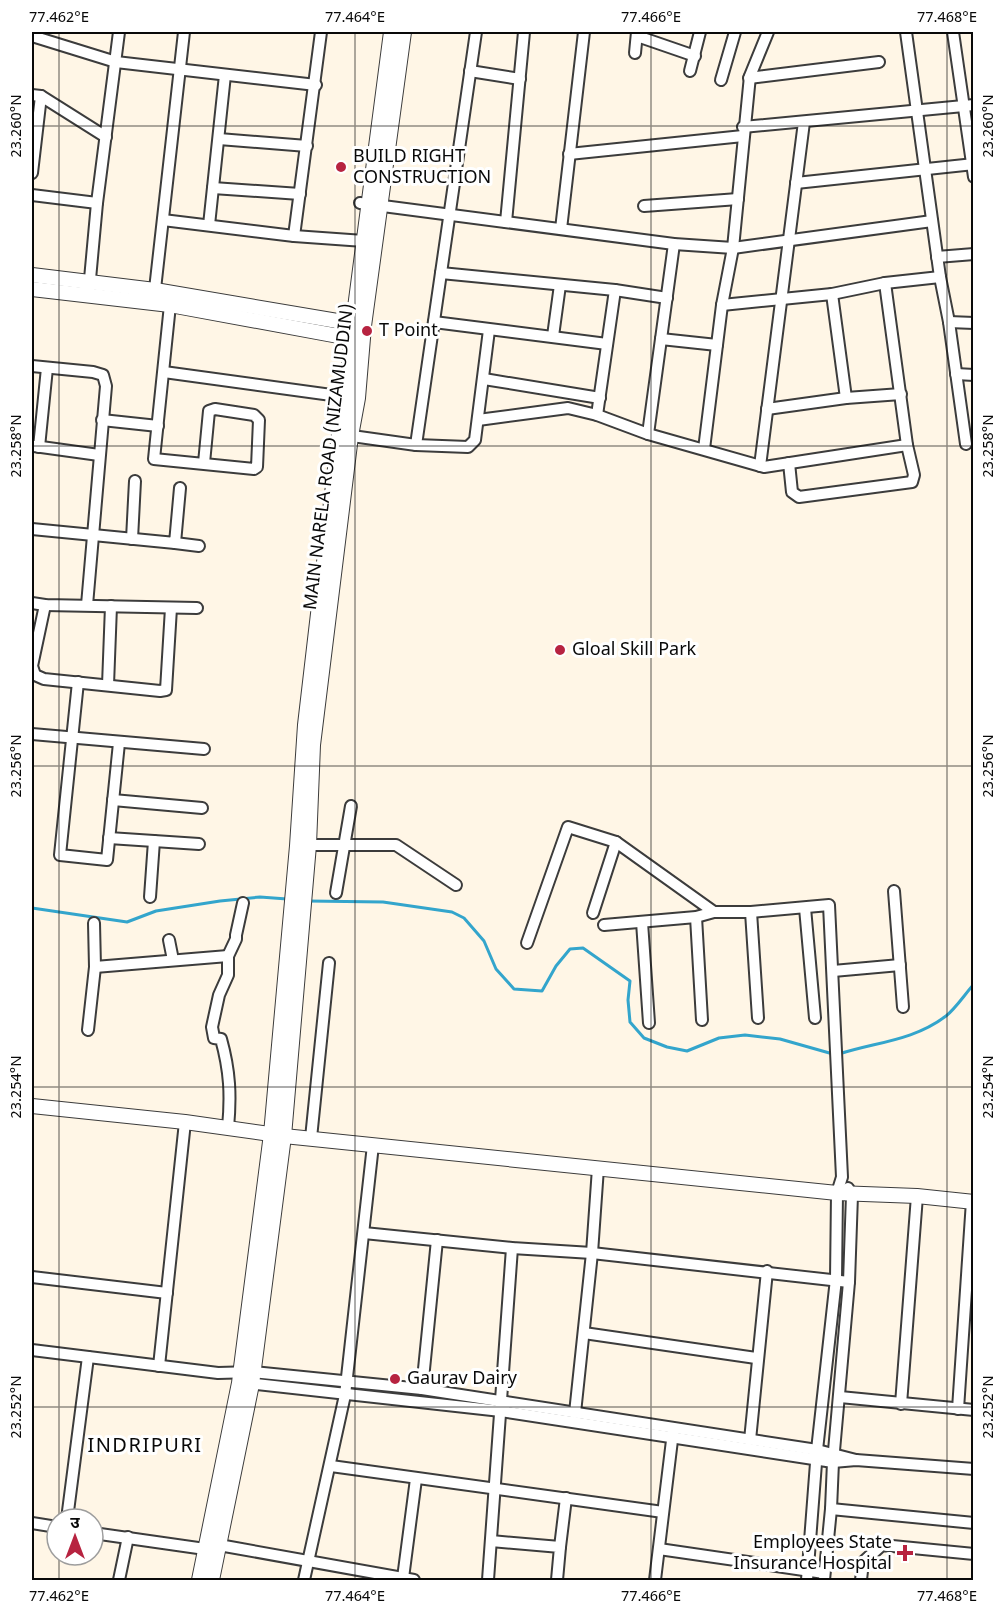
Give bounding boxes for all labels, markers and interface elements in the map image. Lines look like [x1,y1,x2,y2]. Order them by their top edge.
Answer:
text: 77.462°E [29,9,89,28]
text: 77.464°E [325,9,385,28]
text: 77.466°E [621,9,681,28]
text: 77.468°E [917,9,977,28]
text: 23.260°N [8,94,27,158]
text: 23.260°N [980,94,999,158]
place label: BUILD RIGHT CONSTRUCTION [353,146,491,190]
marker: BUILD RIGHT CONSTRUCTION [334,160,348,174]
street label: MAIN NARELA ROAD (NIZAMUDDIN) [300,303,360,611]
place label: T Point [379,320,438,343]
marker: T Point [360,324,374,338]
text: 23.258°N [8,414,27,478]
text: 23.258°N [980,414,999,478]
place label: Gloal Skill Park [572,639,697,662]
marker: Gloal Skill Park [553,643,567,657]
text: 23.256°N [8,734,27,798]
text: 23.256°N [980,734,999,798]
text: 23.254°N [8,1055,27,1119]
text: 23.254°N [980,1055,999,1119]
place label: Gaurav Dairy [407,1368,518,1391]
marker: Gaurav Dairy [388,1372,402,1386]
text: 23.252°N [8,1375,27,1439]
text: 23.252°N [980,1375,999,1439]
district label: INDRIPURI [87,1434,203,1460]
north arrow [45,1507,105,1567]
text: उ [70,1514,80,1535]
place label: Employees State Insurance Hospital [733,1532,892,1576]
marker: Employees State Insurance Hospital [896,1544,914,1562]
text: 77.462°E [29,1588,89,1607]
text: 77.464°E [325,1588,385,1607]
text: 77.466°E [621,1588,681,1607]
text: 77.468°E [917,1588,977,1607]

